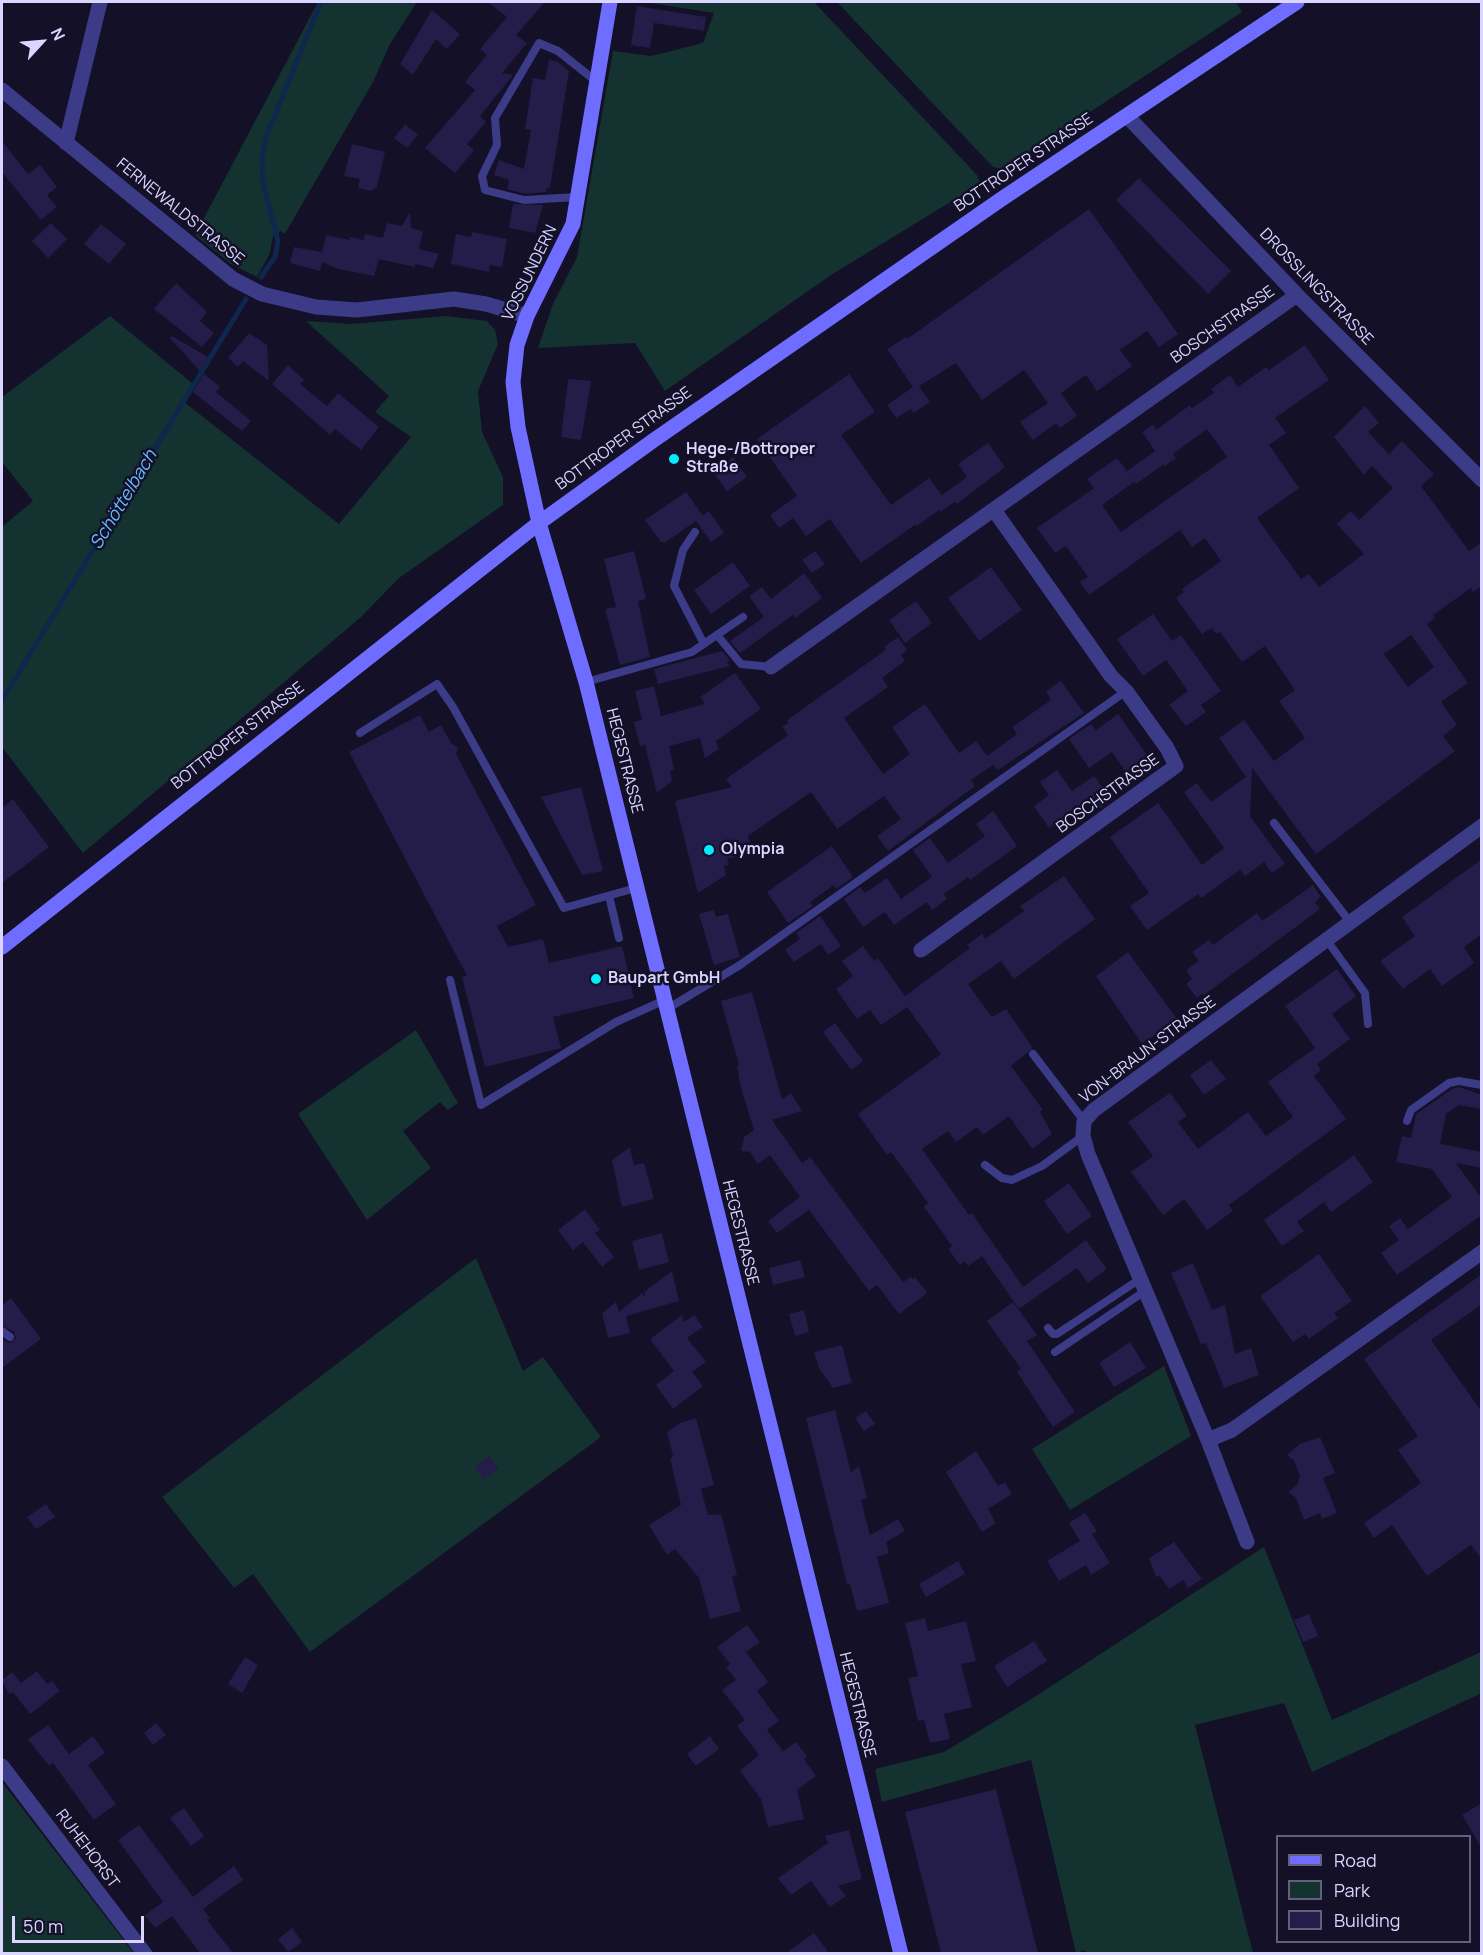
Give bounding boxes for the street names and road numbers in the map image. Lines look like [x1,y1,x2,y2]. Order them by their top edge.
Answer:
street label: BOTTROPER STRASSE [951,109,1097,217]
street label: FERNEWALDSTRASSE [112,155,248,269]
street label: VOSSUNDERN [499,222,561,324]
street label: DROSSLINGSTRASSE [1255,225,1377,349]
street label: BOSCHSTRASSE [1168,282,1278,368]
street label: BOTTROPER STRASSE [552,383,696,495]
street label: BOTTROPER STRASSE [168,678,308,794]
street label: HEGESTRASSE [602,706,646,816]
street label: BOSCHSTRASSE [1053,750,1163,838]
street label: VON-BRAUN-STRASSE [1076,993,1220,1107]
street label: HEGESTRASSE [718,1178,762,1288]
street label: HEGESTRASSE [835,1650,879,1760]
street label: RUHEHORST [51,1806,123,1892]

